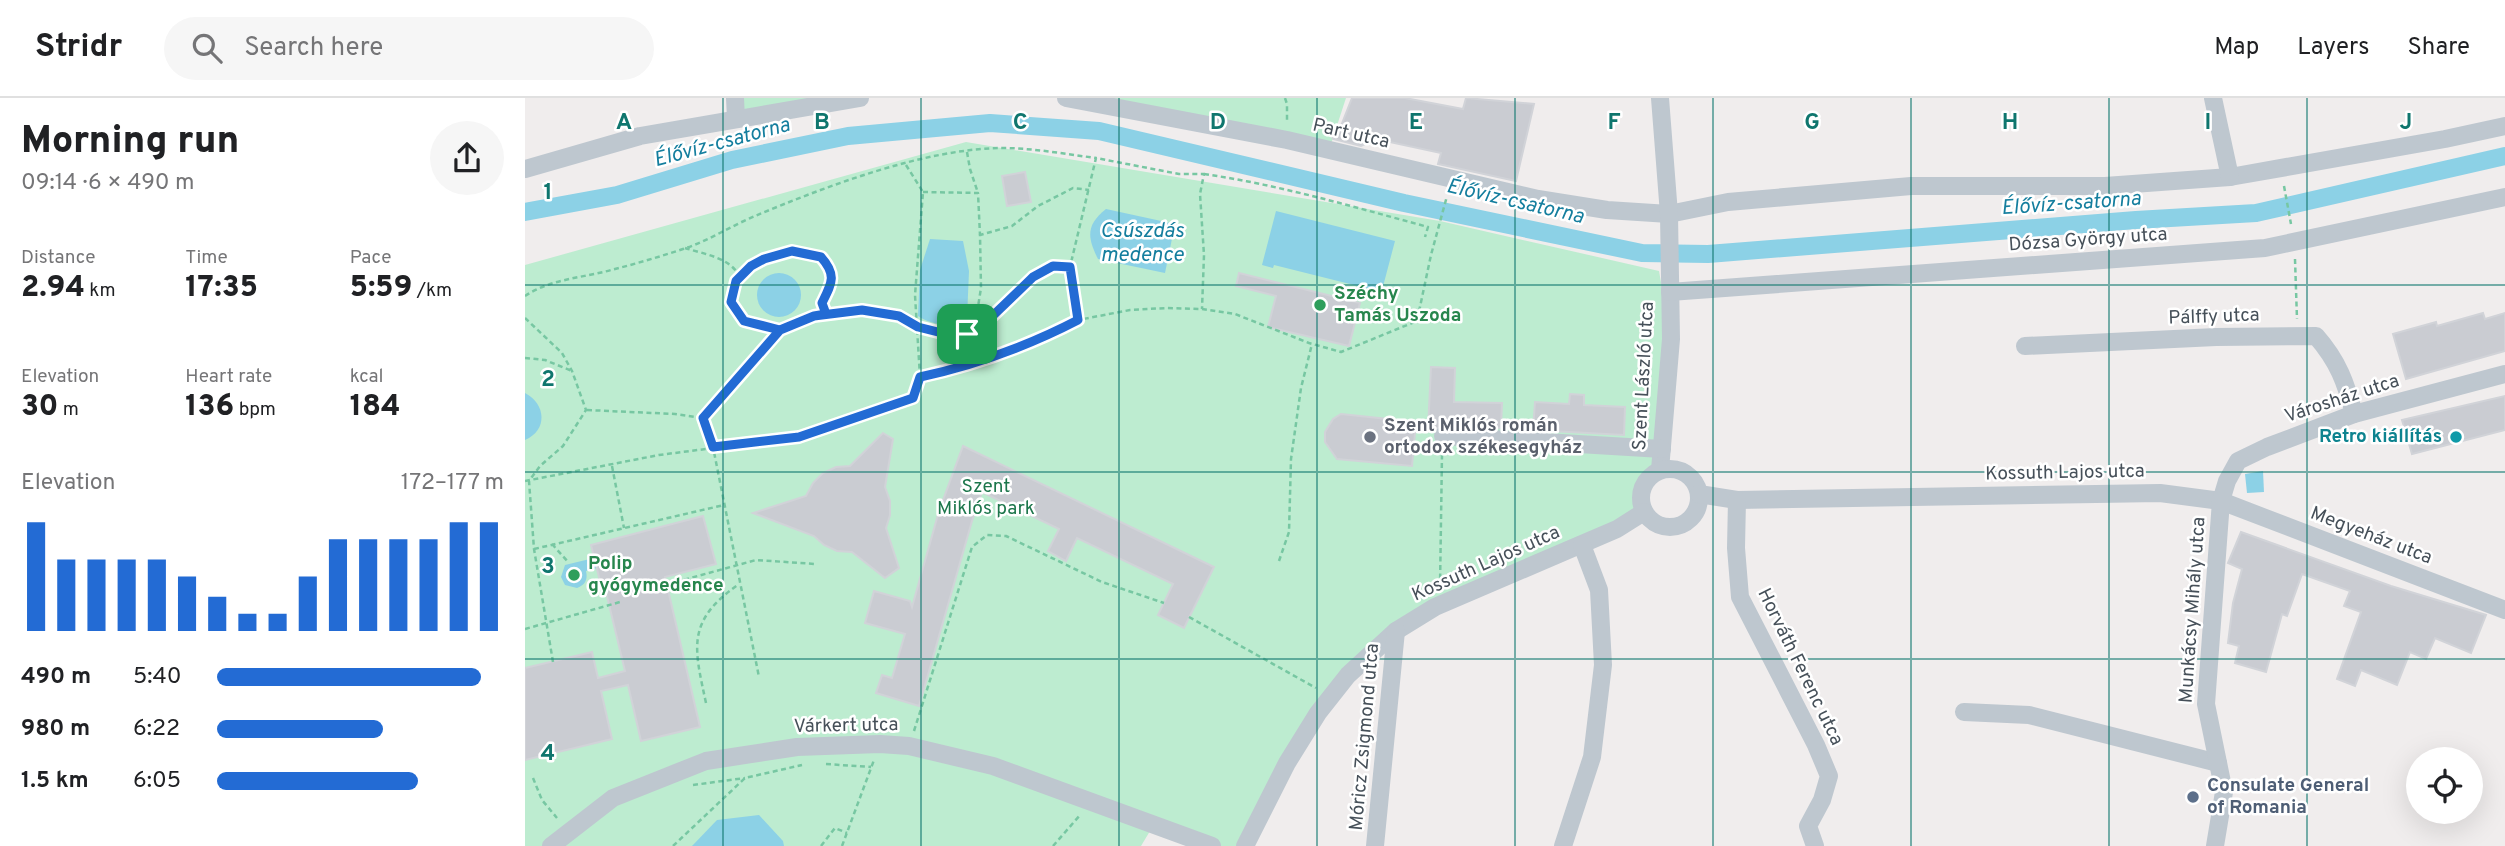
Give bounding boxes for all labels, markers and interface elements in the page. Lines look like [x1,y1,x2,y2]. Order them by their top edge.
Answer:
search box [164,17,654,80]
text: Stridr [35,27,122,69]
icon: search [188,29,226,67]
text: Search here [244,32,383,65]
text: Map [2214,33,2259,63]
text: Layers [2297,33,2369,63]
text: Share [2407,33,2470,63]
text: A [616,109,632,138]
text: B [814,109,830,138]
text: C [1013,109,1027,138]
text: D [1210,109,1226,138]
text: E [1409,109,1423,138]
text: F [1607,109,1621,138]
text: G [1804,109,1820,138]
text: H [2002,109,2018,138]
text: I [2205,109,2211,138]
text: J [2400,109,2412,138]
water label: Élővíz-csatorna [651,111,793,174]
street label: Part utca [1310,114,1392,154]
text: Morning run [21,118,239,167]
button: share [430,121,504,195]
text: 09:14 · 6 × 490 m [21,169,194,198]
water label: Élővíz-csatorna [1444,172,1587,231]
text: 1 [543,179,553,208]
water label: Élővíz-csatorna [2000,185,2142,222]
water label: Csúszdás medence [1100,218,1185,269]
street label: Dózsa György utca [2008,222,2168,258]
text: Distance [21,246,96,270]
text: Time [185,246,228,270]
text: Pace [350,246,391,270]
text: 2.94 [21,270,85,307]
text: 17:35 [185,270,258,307]
text: 5:59 [350,270,412,307]
text: km [85,279,116,303]
text: /km [412,279,452,303]
place label: Széchy Tamás Uszoda [1334,282,1461,328]
marker: Széchy Tamás Uszoda [1312,297,1328,313]
street label: Szent László utca [1628,301,1660,451]
street label: Pálffy utca [2168,303,2260,331]
pin [937,304,997,364]
icon: arrive [948,315,986,353]
text: Elevation [21,365,99,389]
text: Heart rate [185,365,272,389]
text: kcal [350,365,383,389]
text: 2 [541,366,555,395]
street label: Városház utca [2282,369,2402,429]
text: 30 [21,389,58,426]
text: 136 [185,389,234,426]
text: 184 [350,389,400,426]
text: m [58,398,79,422]
text: bpm [234,398,276,422]
place label: Szent Miklós román ortodox székesegyház [1384,414,1582,460]
place label: Retro kiállítás [2319,425,2442,449]
marker: Szent Miklós román ortodox székesegyház [1362,429,1378,445]
marker: Retro kiállítás [2448,429,2464,445]
street label: Kossuth Lajos utca [1985,460,2145,486]
text: Elevation [21,469,116,498]
text: 172–177 m [401,469,504,498]
park label: Szent Miklós park [937,475,1035,521]
street label: Megyeház utca [2307,502,2435,570]
street label: Munkácsy Mihály utca [2175,516,2211,704]
street label: Kossuth Lajos utca [1408,521,1564,607]
place label: Polip gyógymedence [588,552,724,598]
text: 3 [541,553,555,582]
marker: Polip gyógymedence [566,567,582,583]
street label: Horváth Ferenc utca [1752,584,1848,750]
street label: Móricz Zsigmond utca [1345,642,1385,832]
text: 490 m [21,663,91,692]
text: 5:40 [133,663,182,692]
street label: Várkert utca [793,713,899,739]
text: 980 m [21,715,90,744]
text: 6:22 [133,715,180,744]
text: 4 [541,740,555,769]
map controls [2406,747,2483,824]
button: locate [2406,747,2483,824]
text: 1.5 km [21,767,89,796]
text: 6:05 [133,767,181,796]
place label: Consulate General of Romania [2207,774,2369,820]
marker: Consulate General of Romania [2185,789,2201,805]

